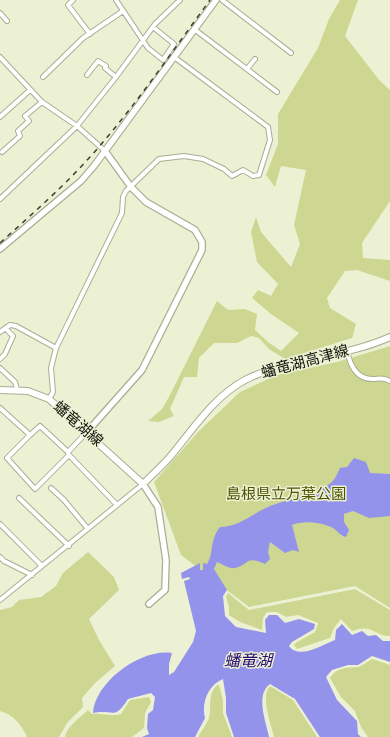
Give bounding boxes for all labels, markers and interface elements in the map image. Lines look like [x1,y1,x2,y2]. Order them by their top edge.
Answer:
street label: 蟠竜湖高津線 [259,342,350,381]
street label: 蟠竜湖線 [50,398,106,449]
park label: 島根県立万葉公園 [226,486,346,502]
water label: 蟠竜湖 [224,652,275,669]

